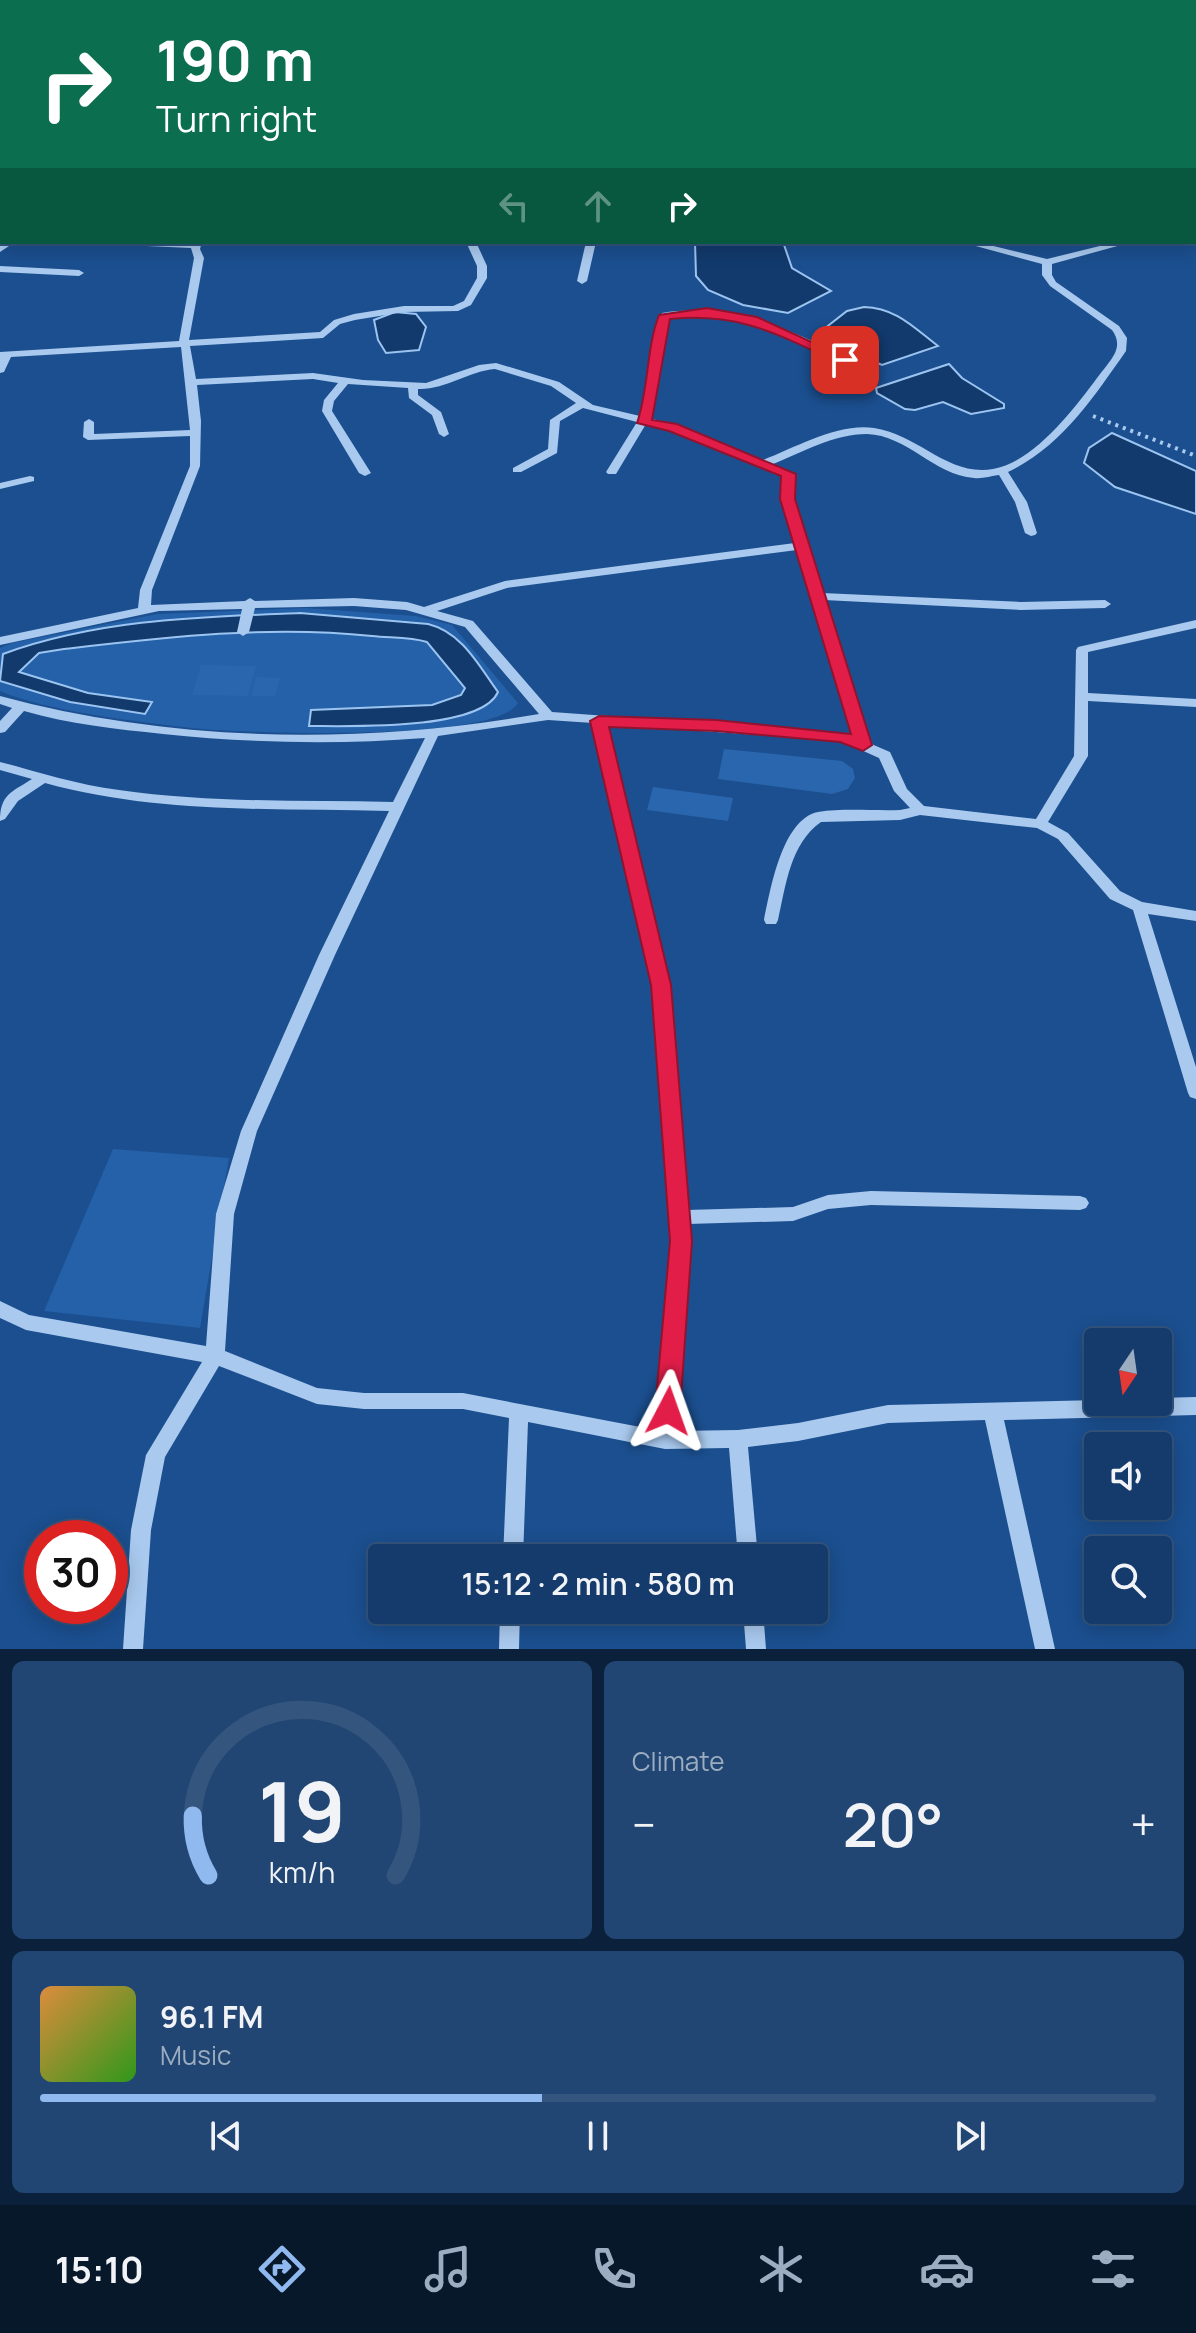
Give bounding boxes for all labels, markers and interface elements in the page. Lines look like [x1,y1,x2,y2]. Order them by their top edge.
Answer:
text: 190 m [156,21,314,98]
icon: right [24,32,128,136]
text: Turn right [156,94,317,143]
icon: left [492,184,536,228]
icon: ahead [576,184,620,228]
icon: right [660,184,704,228]
pin [811,326,879,394]
icon: arrive [823,338,867,382]
north arrow [1084,1328,1172,1416]
map controls [1084,1328,1172,1624]
position arrow [626,1369,710,1453]
button: sound [1084,1432,1172,1520]
speed limit sign: 30 [24,1520,128,1624]
button: search [1084,1536,1172,1624]
text: 15:12 · 2 min · 580 m [461,1563,735,1604]
text: Climate [632,1743,724,1779]
text: 19 [258,1753,346,1867]
text: 20° [843,1783,944,1865]
text: − [632,1794,656,1854]
text: + [1131,1794,1156,1854]
text: km/h [269,1853,335,1892]
text: 96.1 FM [160,1996,263,2037]
text: Music [160,2037,231,2073]
icon: previous [204,2114,248,2158]
icon: pause [576,2114,620,2158]
icon: next [948,2114,992,2158]
icon: directions [254,2241,310,2297]
icon: music [420,2241,476,2297]
icon: phone [586,2241,642,2297]
icon: climate [753,2241,809,2297]
icon: car [919,2241,975,2297]
icon: filters [1085,2241,1141,2297]
text: 15:10 [55,2245,144,2294]

